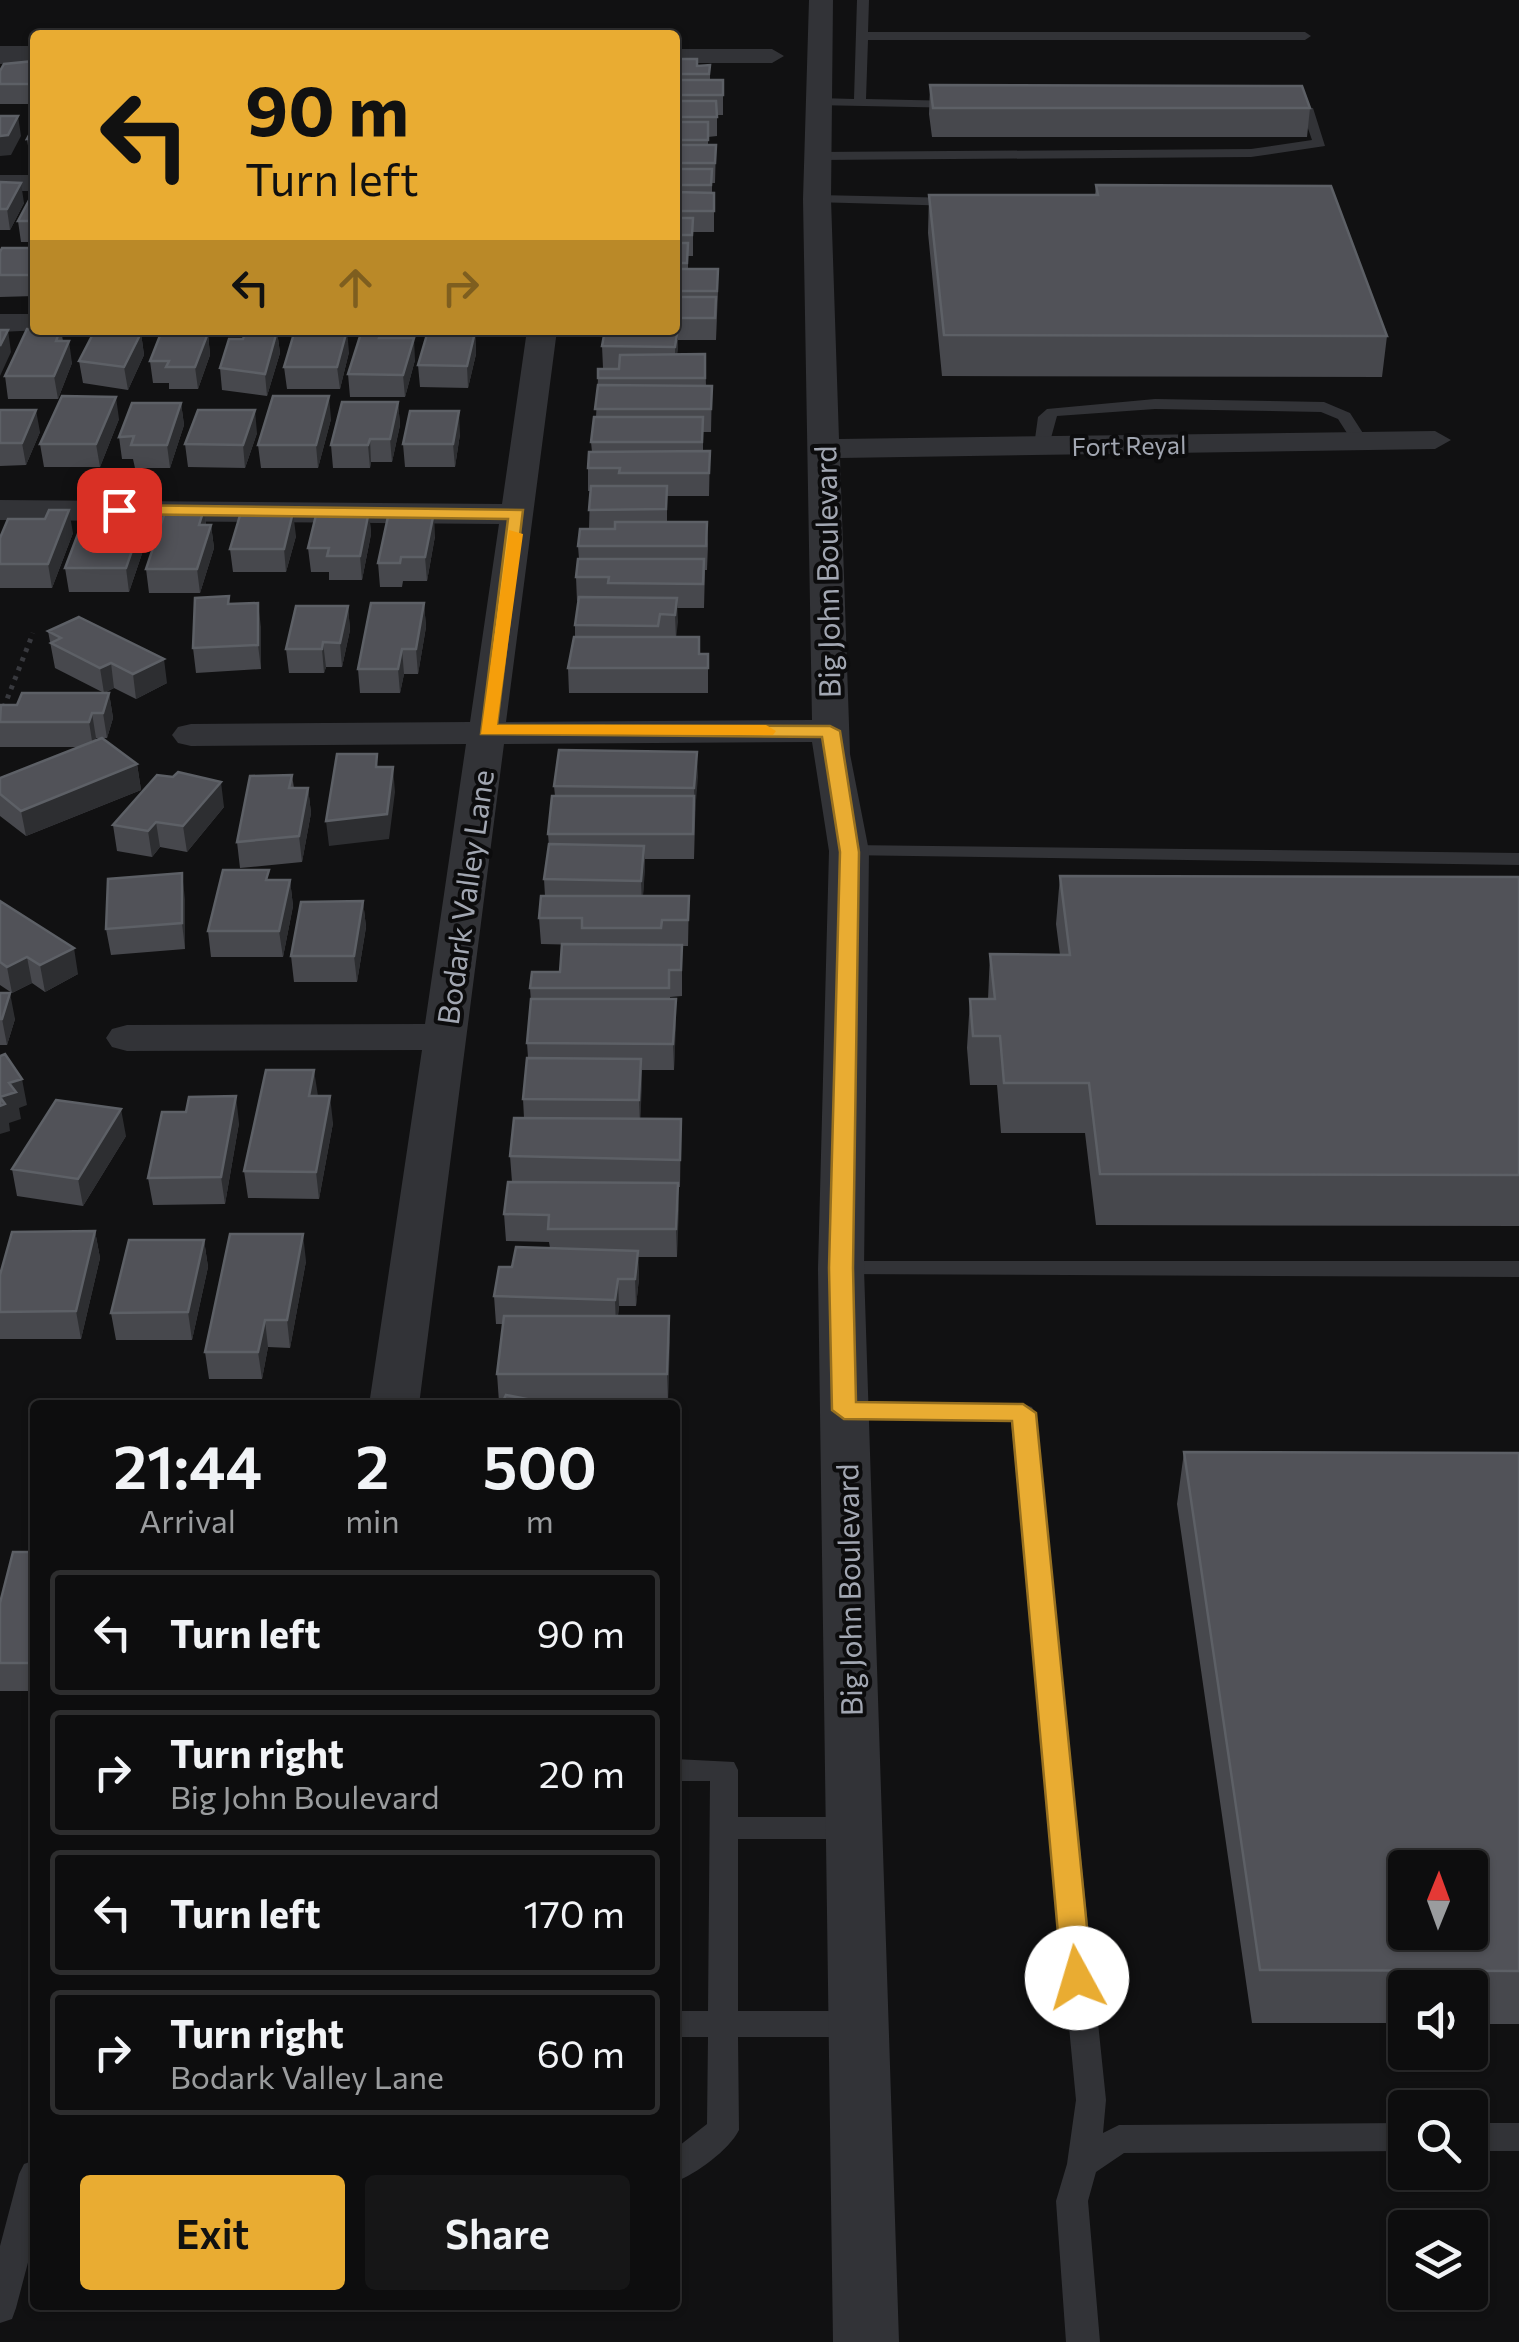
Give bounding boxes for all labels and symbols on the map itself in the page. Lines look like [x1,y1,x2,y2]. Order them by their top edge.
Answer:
street label: Fort Reyal [1071,429,1187,461]
street label: Big John Boulevard [805,445,847,699]
pin [77,468,162,553]
street label: Bodark Valley Lane [428,767,500,1027]
street label: Big John Boulevard [827,1463,869,1717]
north arrow [1388,1850,1488,1950]
position arrow [1025,1926,1129,2030]

